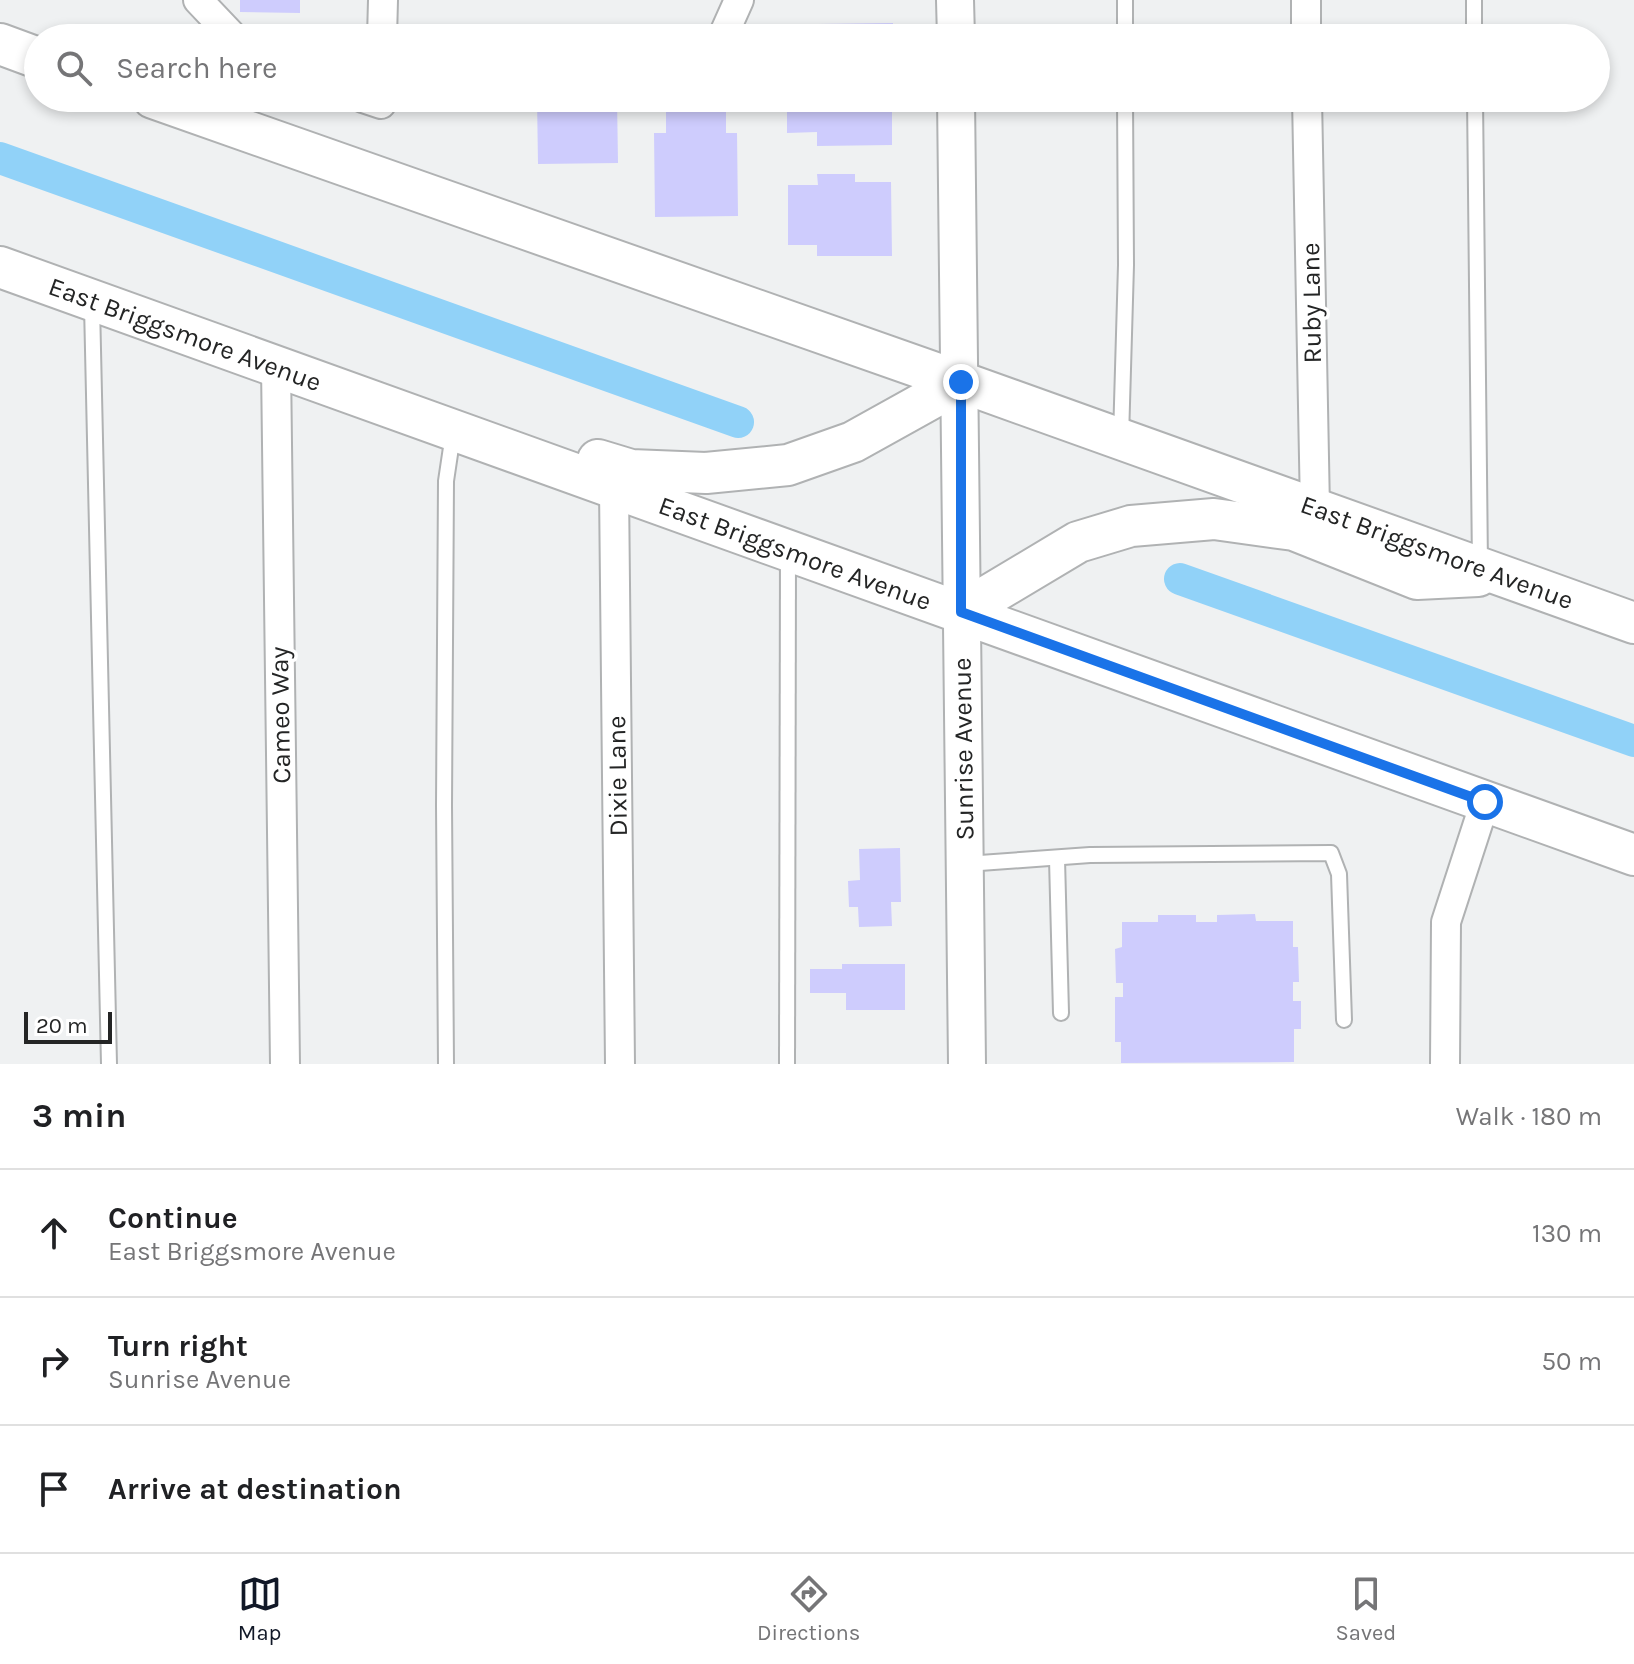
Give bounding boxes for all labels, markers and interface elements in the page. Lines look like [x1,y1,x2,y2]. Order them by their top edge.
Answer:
search box [24,24,1610,112]
icon: search [52,46,96,90]
text: Search here [116,50,277,86]
street label: Ruby Lane [1295,242,1328,364]
street label: East Briggsmore Avenue [44,271,325,398]
route end [943,364,979,400]
street label: East Briggsmore Avenue [1296,489,1577,616]
street label: East Briggsmore Avenue [654,490,935,617]
street label: Cameo Way [264,646,297,784]
street label: Sunrise Avenue [946,657,981,841]
street label: Dixie Lane [601,715,634,837]
route start [1467,784,1503,820]
scale bar [24,1008,112,1044]
text: 20 m [36,1013,88,1039]
text: 3 min [32,1096,126,1136]
text: Walk · 180 m [1456,1101,1602,1132]
text: Continue [108,1200,238,1236]
icon: ahead [32,1211,76,1255]
text: 130 m [1532,1218,1602,1249]
text: East Briggsmore Avenue [108,1236,396,1267]
text: Turn right [108,1328,248,1364]
icon: right [32,1339,76,1383]
text: 50 m [1541,1346,1602,1377]
text: Sunrise Avenue [108,1364,291,1395]
icon: arrive [32,1467,76,1511]
text: Arrive at destination [108,1471,402,1507]
tab: Map [238,1572,282,1646]
tab: Directions [757,1572,860,1646]
tab: Saved [1336,1572,1396,1646]

